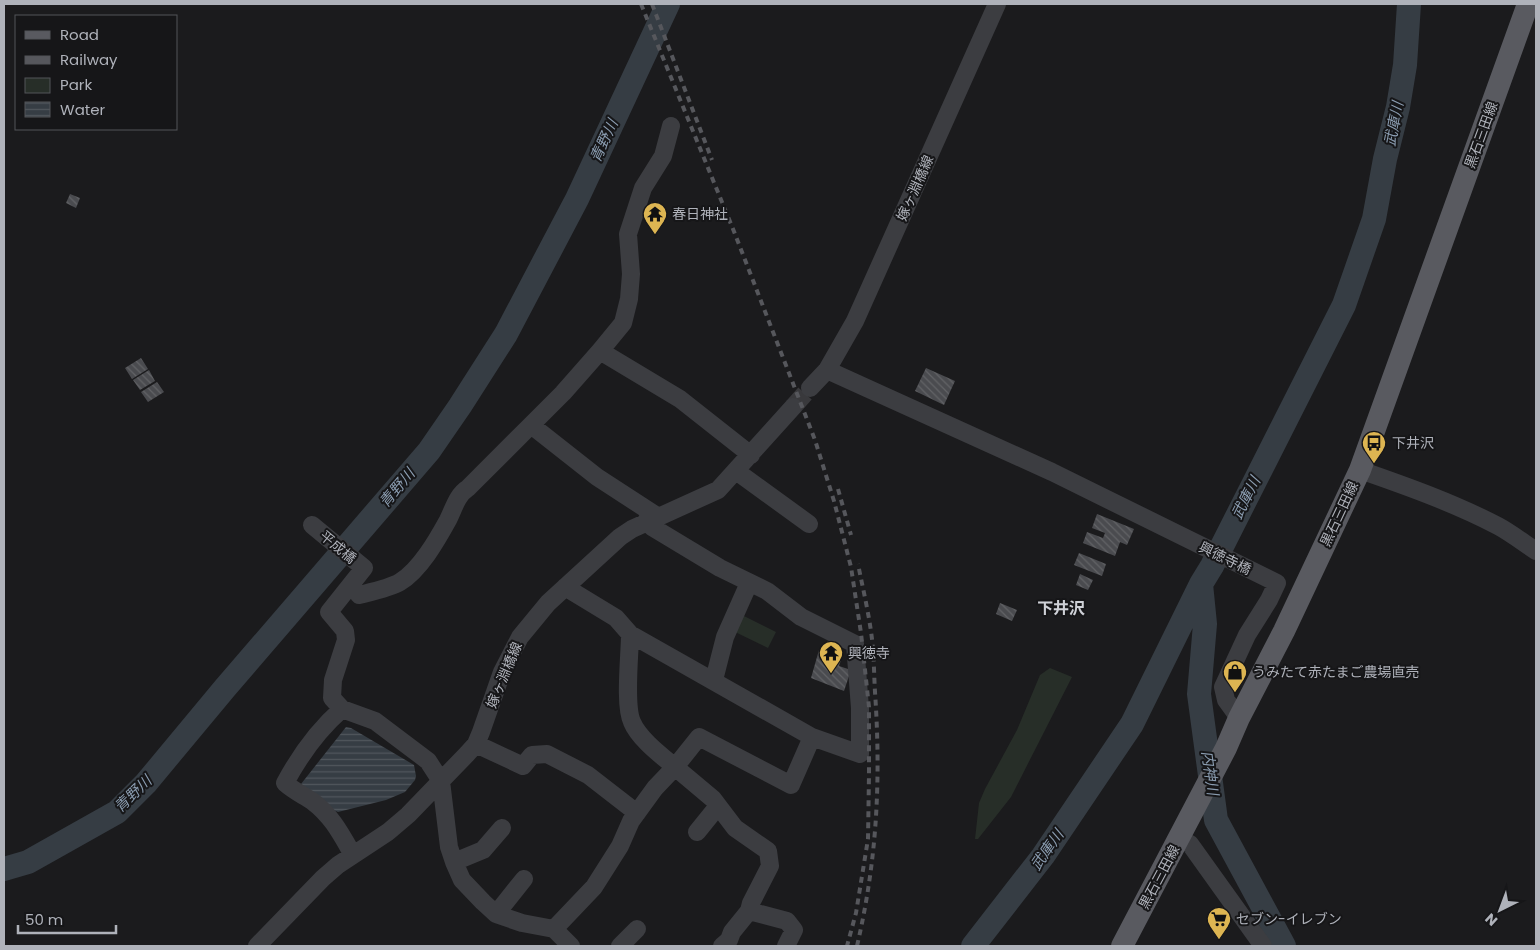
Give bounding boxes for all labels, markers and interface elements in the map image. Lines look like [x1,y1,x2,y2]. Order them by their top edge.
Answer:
legend [15,15,178,130]
text: Road [60,24,99,45]
text: Railway [60,49,118,70]
text: Park [60,74,92,95]
water label: 武庫川 [1379,98,1408,148]
text: Water [60,99,106,120]
street label: 黒石三田線 [1460,99,1502,171]
water label: 青野川 [585,114,623,166]
street label: 嫁ヶ淵橋線 [892,152,938,224]
temple icon: 春日神社 [642,201,668,235]
place label: 春日神社 [672,204,728,224]
bus stop icon: 下井沢 [1361,430,1387,464]
place label: 下井沢 [1392,433,1434,453]
water label: 青野川 [374,462,420,512]
water label: 武庫川 [1226,471,1266,523]
street label: 黒石三田線 [1315,478,1363,550]
street label: 平成橋 [315,526,361,568]
street label: 興徳寺橋 [1195,537,1255,579]
district label: 下井沢 [1037,597,1085,620]
street label: 嫁ヶ淵橋線 [481,639,527,711]
temple icon: 興徳寺 [818,640,844,674]
place label: 興徳寺 [848,643,890,663]
shop icon: うみたて赤たまご農場直売 [1222,659,1248,693]
place label: うみたて赤たまご農場直売 [1252,662,1420,682]
water label: 内神川 [1197,749,1224,799]
water label: 青野川 [109,769,158,817]
water label: 武庫川 [1025,824,1069,874]
street label: 黒石三田線 [1134,841,1184,913]
north arrow [1475,885,1525,935]
scale bar [18,902,115,934]
supermarket icon: セブン-イレブン [1206,906,1232,940]
text: 50 m [25,909,63,930]
place label: セブン-イレブン [1236,909,1342,929]
text: N [1481,909,1502,931]

